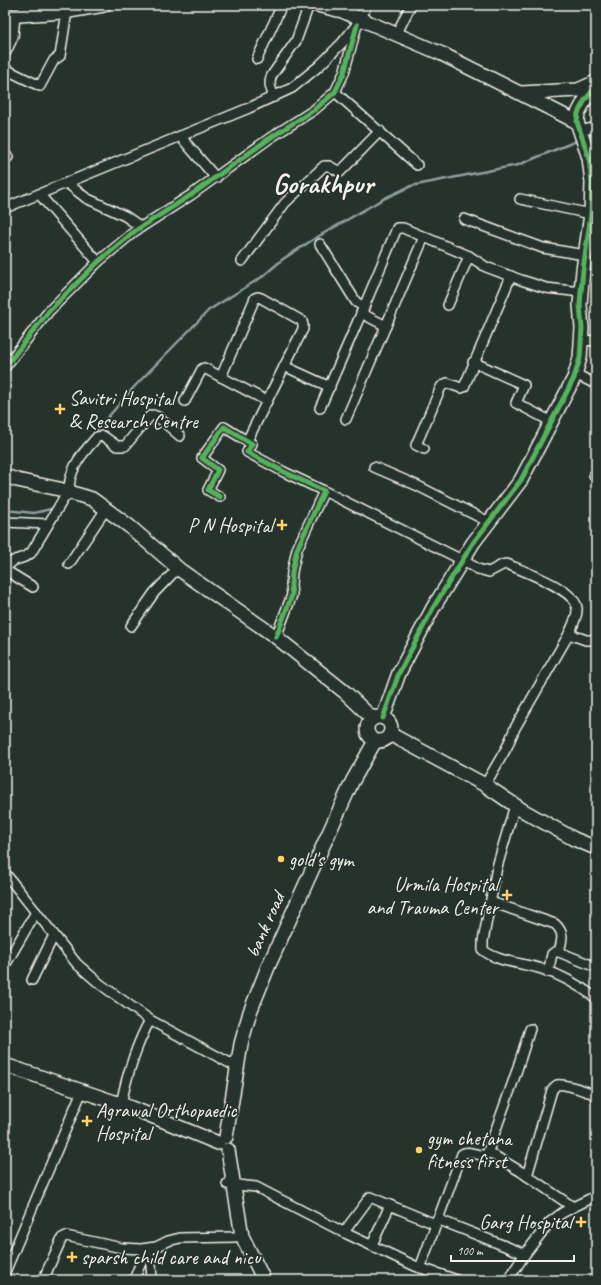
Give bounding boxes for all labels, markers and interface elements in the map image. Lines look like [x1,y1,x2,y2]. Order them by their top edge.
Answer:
district label: Gorakhpur [273,166,376,201]
place label: Savitri Hospital & Research Centre [69,386,199,434]
marker: Savitri Hospital & Research Centre [54,403,66,415]
place label: P N Hospital [188,513,277,538]
marker: P N Hospital [276,519,288,531]
place label: gold's gym [289,847,355,872]
marker: gold's gym [276,854,286,864]
place label: Urmila Hospital and Trauma Center [367,872,502,920]
street label: bank road [240,886,292,961]
marker: Urmila Hospital and Trauma Center [501,889,513,901]
place label: Agrawal Orthopaedic Hospital [96,1098,237,1146]
marker: Agrawal Orthopaedic Hospital [81,1115,93,1127]
place label: gym chetana fitness first [427,1126,513,1174]
marker: gym chetana fitness first [414,1145,424,1155]
place label: Garg Hospital [479,1210,576,1235]
marker: Garg Hospital [575,1216,587,1228]
scale bar [451,1237,574,1263]
text: 100 m [457,1243,484,1259]
place label: sparsh child care and nicu [81,1245,262,1270]
marker: sparsh child care and nicu [66,1251,78,1263]

